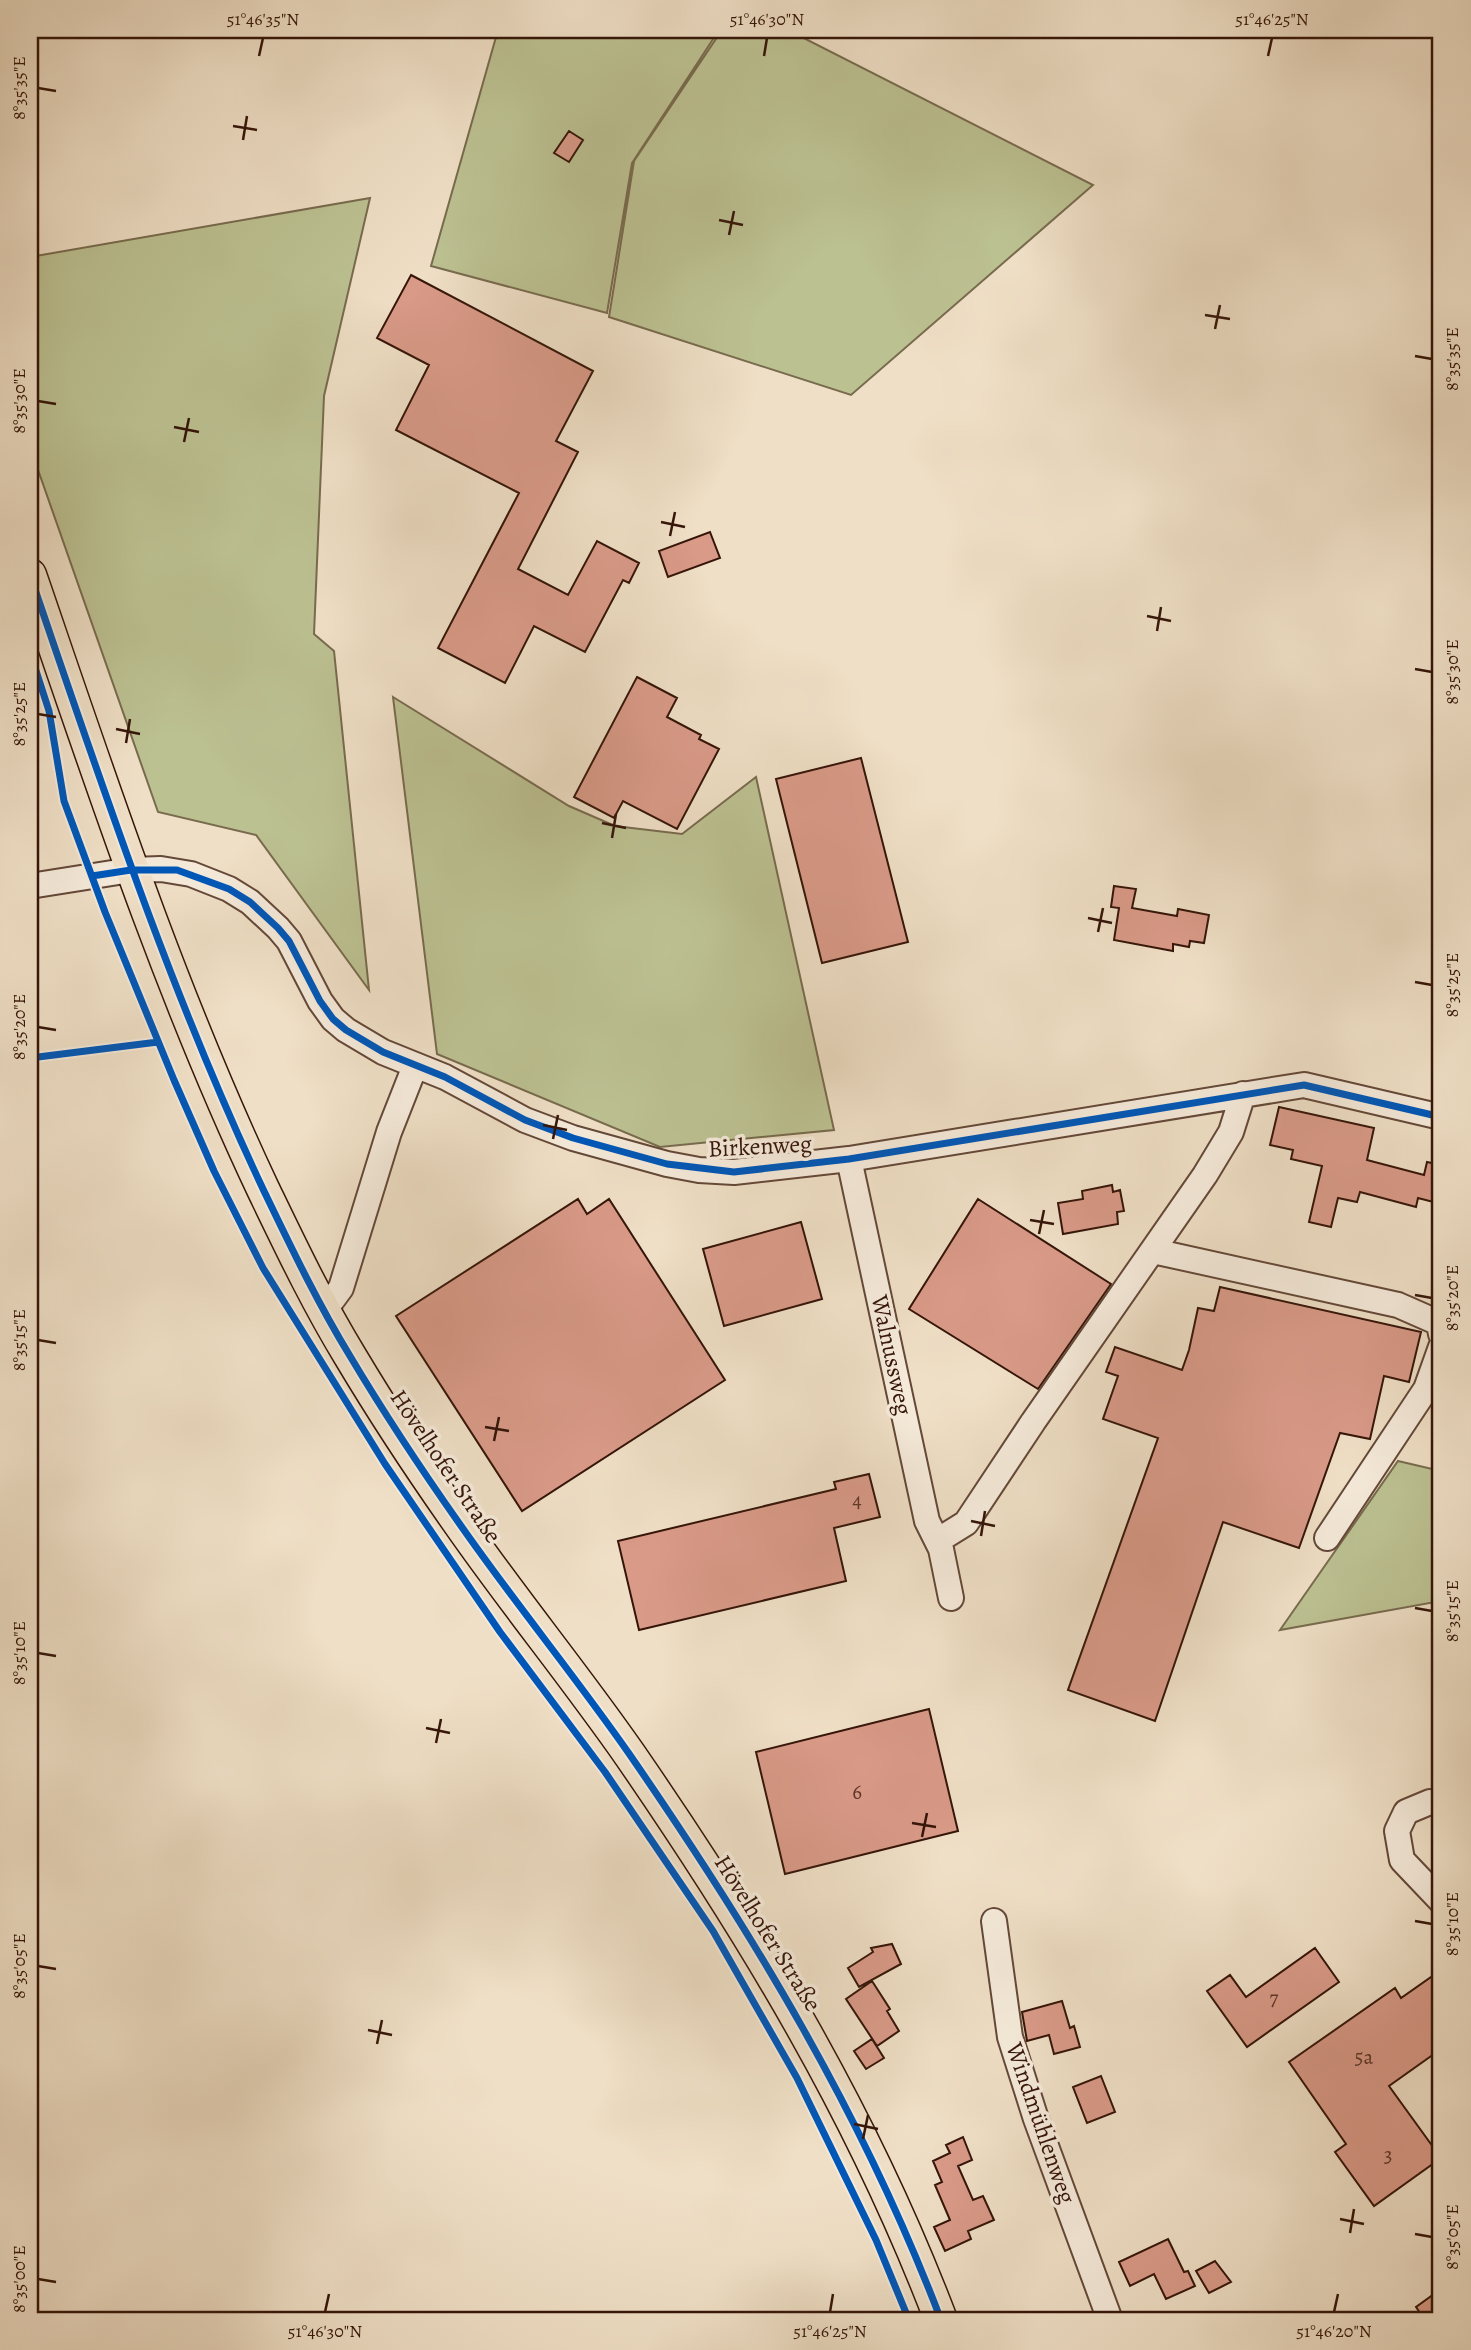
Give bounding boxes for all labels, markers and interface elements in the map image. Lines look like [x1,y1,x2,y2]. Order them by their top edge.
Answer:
text: 51°46'35"N [227,7,299,31]
text: 51°46'30"N [730,7,804,31]
text: 51°46'25"N [1235,7,1309,31]
text: 8°35'35"E [7,56,31,120]
text: 8°35'35"E [1440,327,1464,391]
text: 8°35'30"E [7,368,31,434]
text: 8°35'30"E [1440,639,1464,705]
text: 8°35'25"E [7,682,31,746]
text: 8°35'25"E [1440,953,1464,1017]
text: 8°35'20"E [7,994,31,1060]
street label: Birkenweg [707,1127,813,1165]
text: 8°35'20"E [1440,1265,1464,1331]
street label: Walnussweg [863,1291,920,1418]
text: 8°35'15"E [7,1309,31,1371]
street label: Hövelhofer Straße [383,1383,509,1549]
house number: 4 [852,1486,862,1514]
text: 8°35'15"E [1440,1580,1464,1642]
text: 8°35'10"E [7,1621,31,1685]
house number: 6 [852,1778,862,1806]
street label: Hövelhofer Straße [707,1849,829,2017]
text: 8°35'10"E [1440,1892,1464,1956]
text: 8°35'05"E [7,1933,31,1999]
house number: 7 [1270,1984,1279,2012]
street label: Windmühlenweg [998,2037,1084,2208]
house number: 5a [1355,2043,1374,2071]
house number: 3 [1384,2141,1392,2169]
text: 8°35'05"E [1440,2204,1464,2270]
text: 8°35'00"E [7,2245,31,2313]
text: 51°46'30"N [288,2319,362,2343]
text: 51°46'25"N [793,2319,867,2343]
text: 51°46'20"N [1296,2319,1372,2343]

